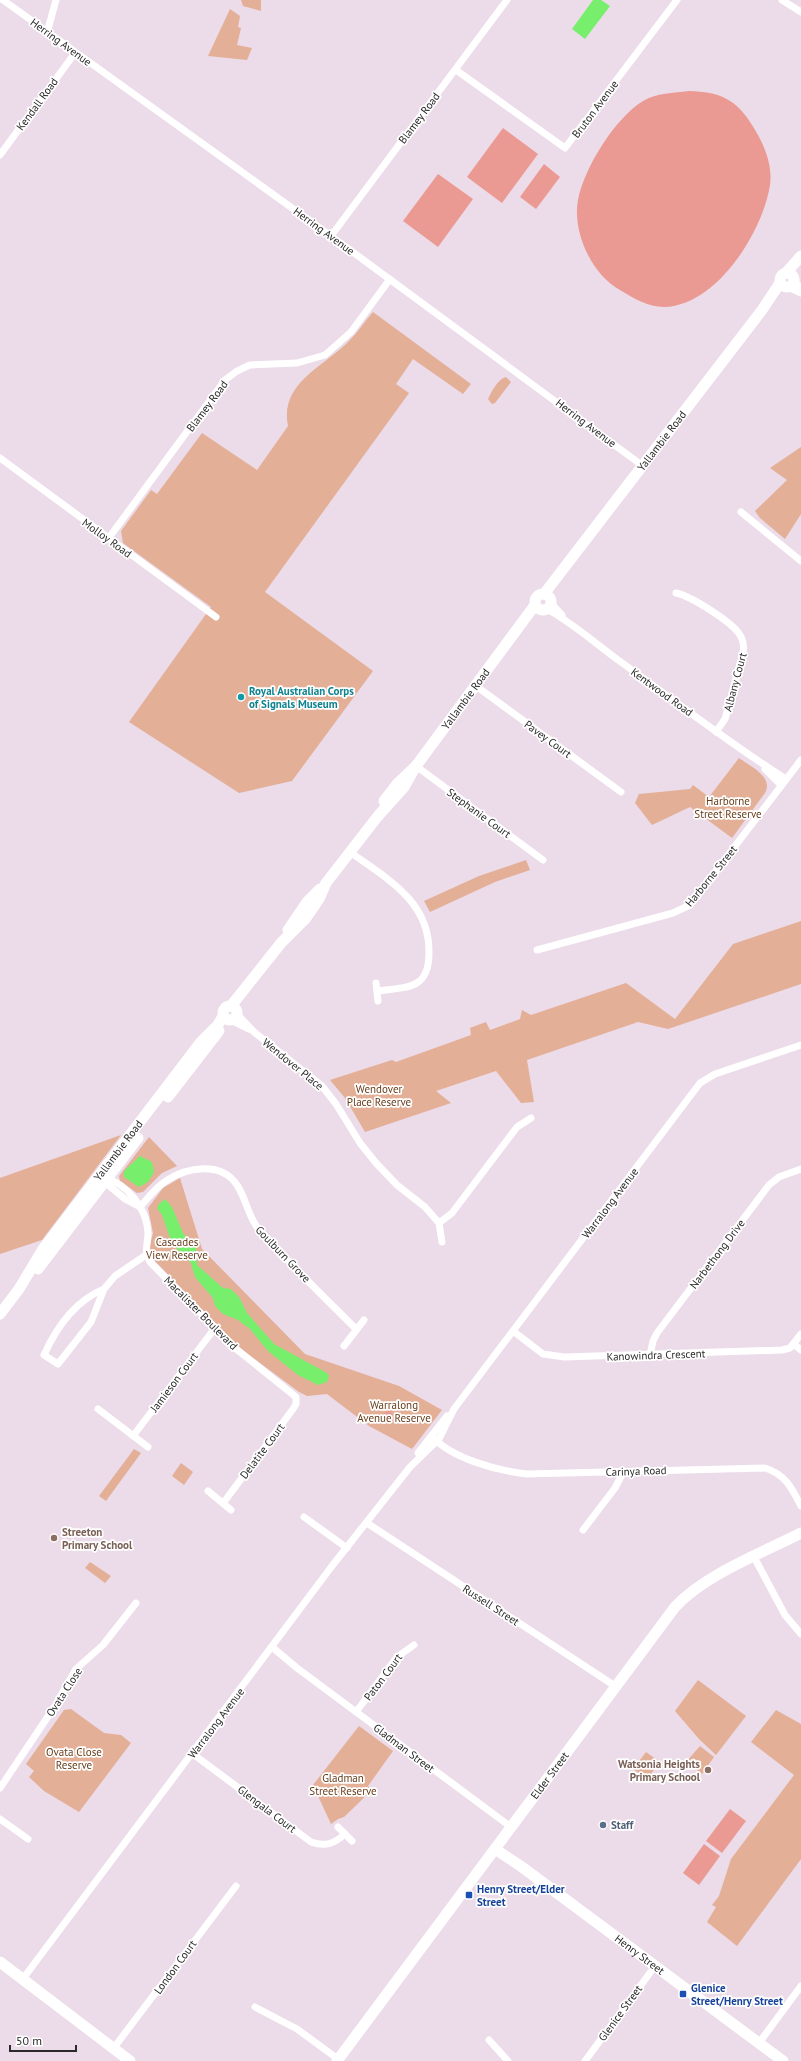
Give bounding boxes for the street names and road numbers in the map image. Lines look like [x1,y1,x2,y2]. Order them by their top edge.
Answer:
street label: Herring Avenue [28,15,95,69]
street label: Kendall Road [13,75,61,133]
street label: Bruton Avenue [569,77,621,141]
street label: Blamey Road [395,90,443,146]
street label: Herring Avenue [291,204,358,258]
street label: Blamey Road [183,378,231,434]
street label: Herring Avenue [553,396,619,451]
street label: Yallambie Road [634,408,689,474]
street label: Molloy Road [80,515,135,561]
street label: Albany Court [720,651,750,713]
street label: Kentwood Road [628,665,696,719]
street label: Yallambie Road [438,666,493,732]
street label: Pavey Court [522,717,575,761]
street label: Stephanie Court [444,785,514,841]
street label: Harborne Street [682,842,740,909]
street label: Wendover Place [260,1035,327,1093]
street label: Yallambie Road [91,1117,146,1183]
street label: Warralong Avenue [579,1165,641,1241]
street label: Narbethong Drive [686,1216,748,1291]
street label: Goulburn Grove [252,1223,314,1286]
street label: Macalister Boulevard [161,1273,241,1353]
street label: Kanowindra Crescent [606,1346,706,1364]
street label: Jamieson Court [146,1349,201,1415]
street label: Delatite Court [237,1420,288,1481]
street label: Carinya Road [605,1463,667,1479]
street label: Russell Street [460,1582,522,1629]
street label: Paton Court [361,1651,405,1703]
street label: Ovata Close [43,1664,85,1719]
street label: Warralong Avenue [185,1685,247,1761]
street label: Gladman Street [371,1721,437,1776]
street label: Elder Street [527,1749,572,1802]
street label: Glengala Court [235,1782,299,1836]
street label: Henry Street [612,1931,668,1978]
street label: London Court [151,1937,199,1997]
street label: Glenice Street [595,1982,645,2044]

